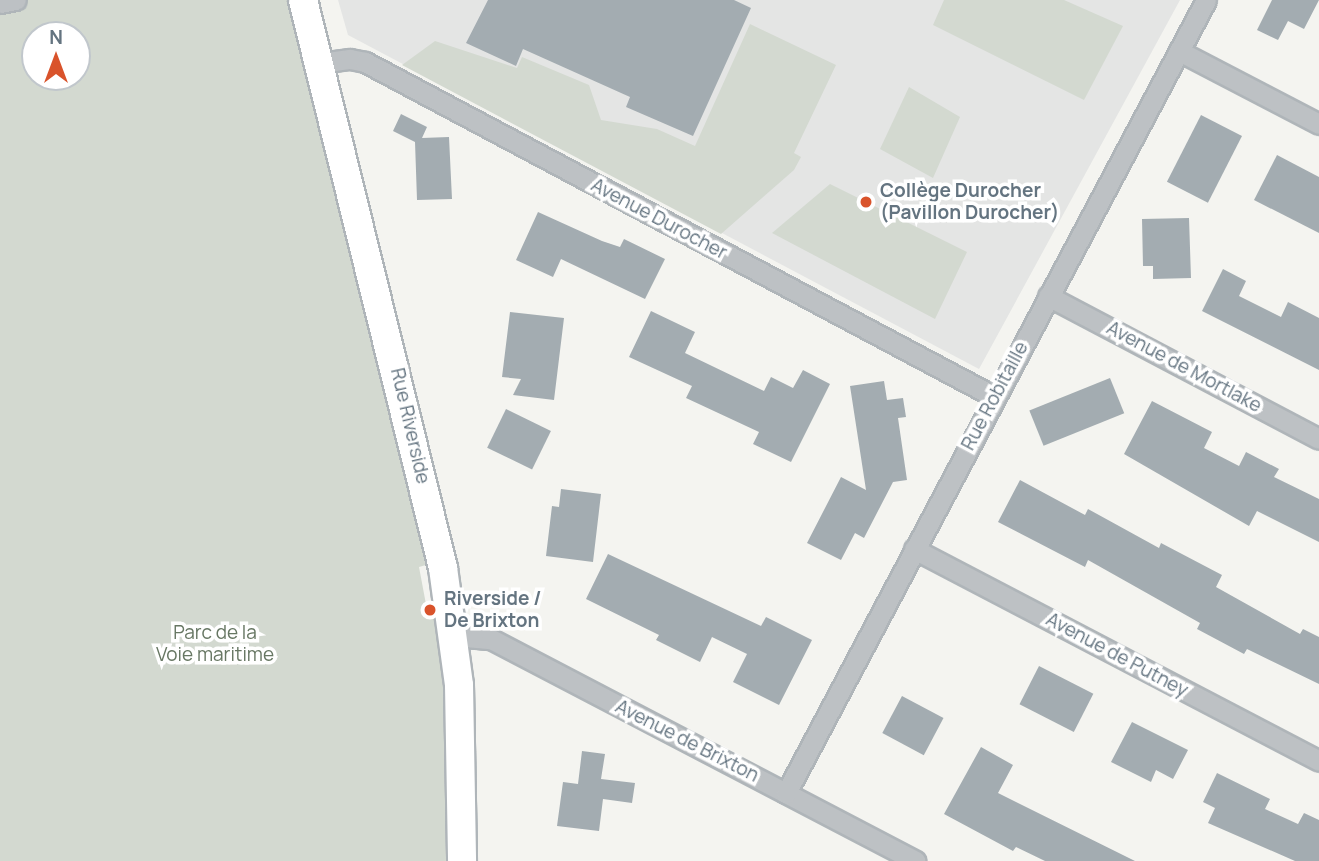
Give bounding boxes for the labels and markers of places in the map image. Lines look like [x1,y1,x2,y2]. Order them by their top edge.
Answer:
place label: Collège Durocher (Pavillon Durocher) [880,180,1059,224]
marker: Collège Durocher (Pavillon Durocher) [858,194,874,210]
place label: Riverside / De Brixton [444,588,541,632]
marker: Riverside / De Brixton [422,602,438,618]

